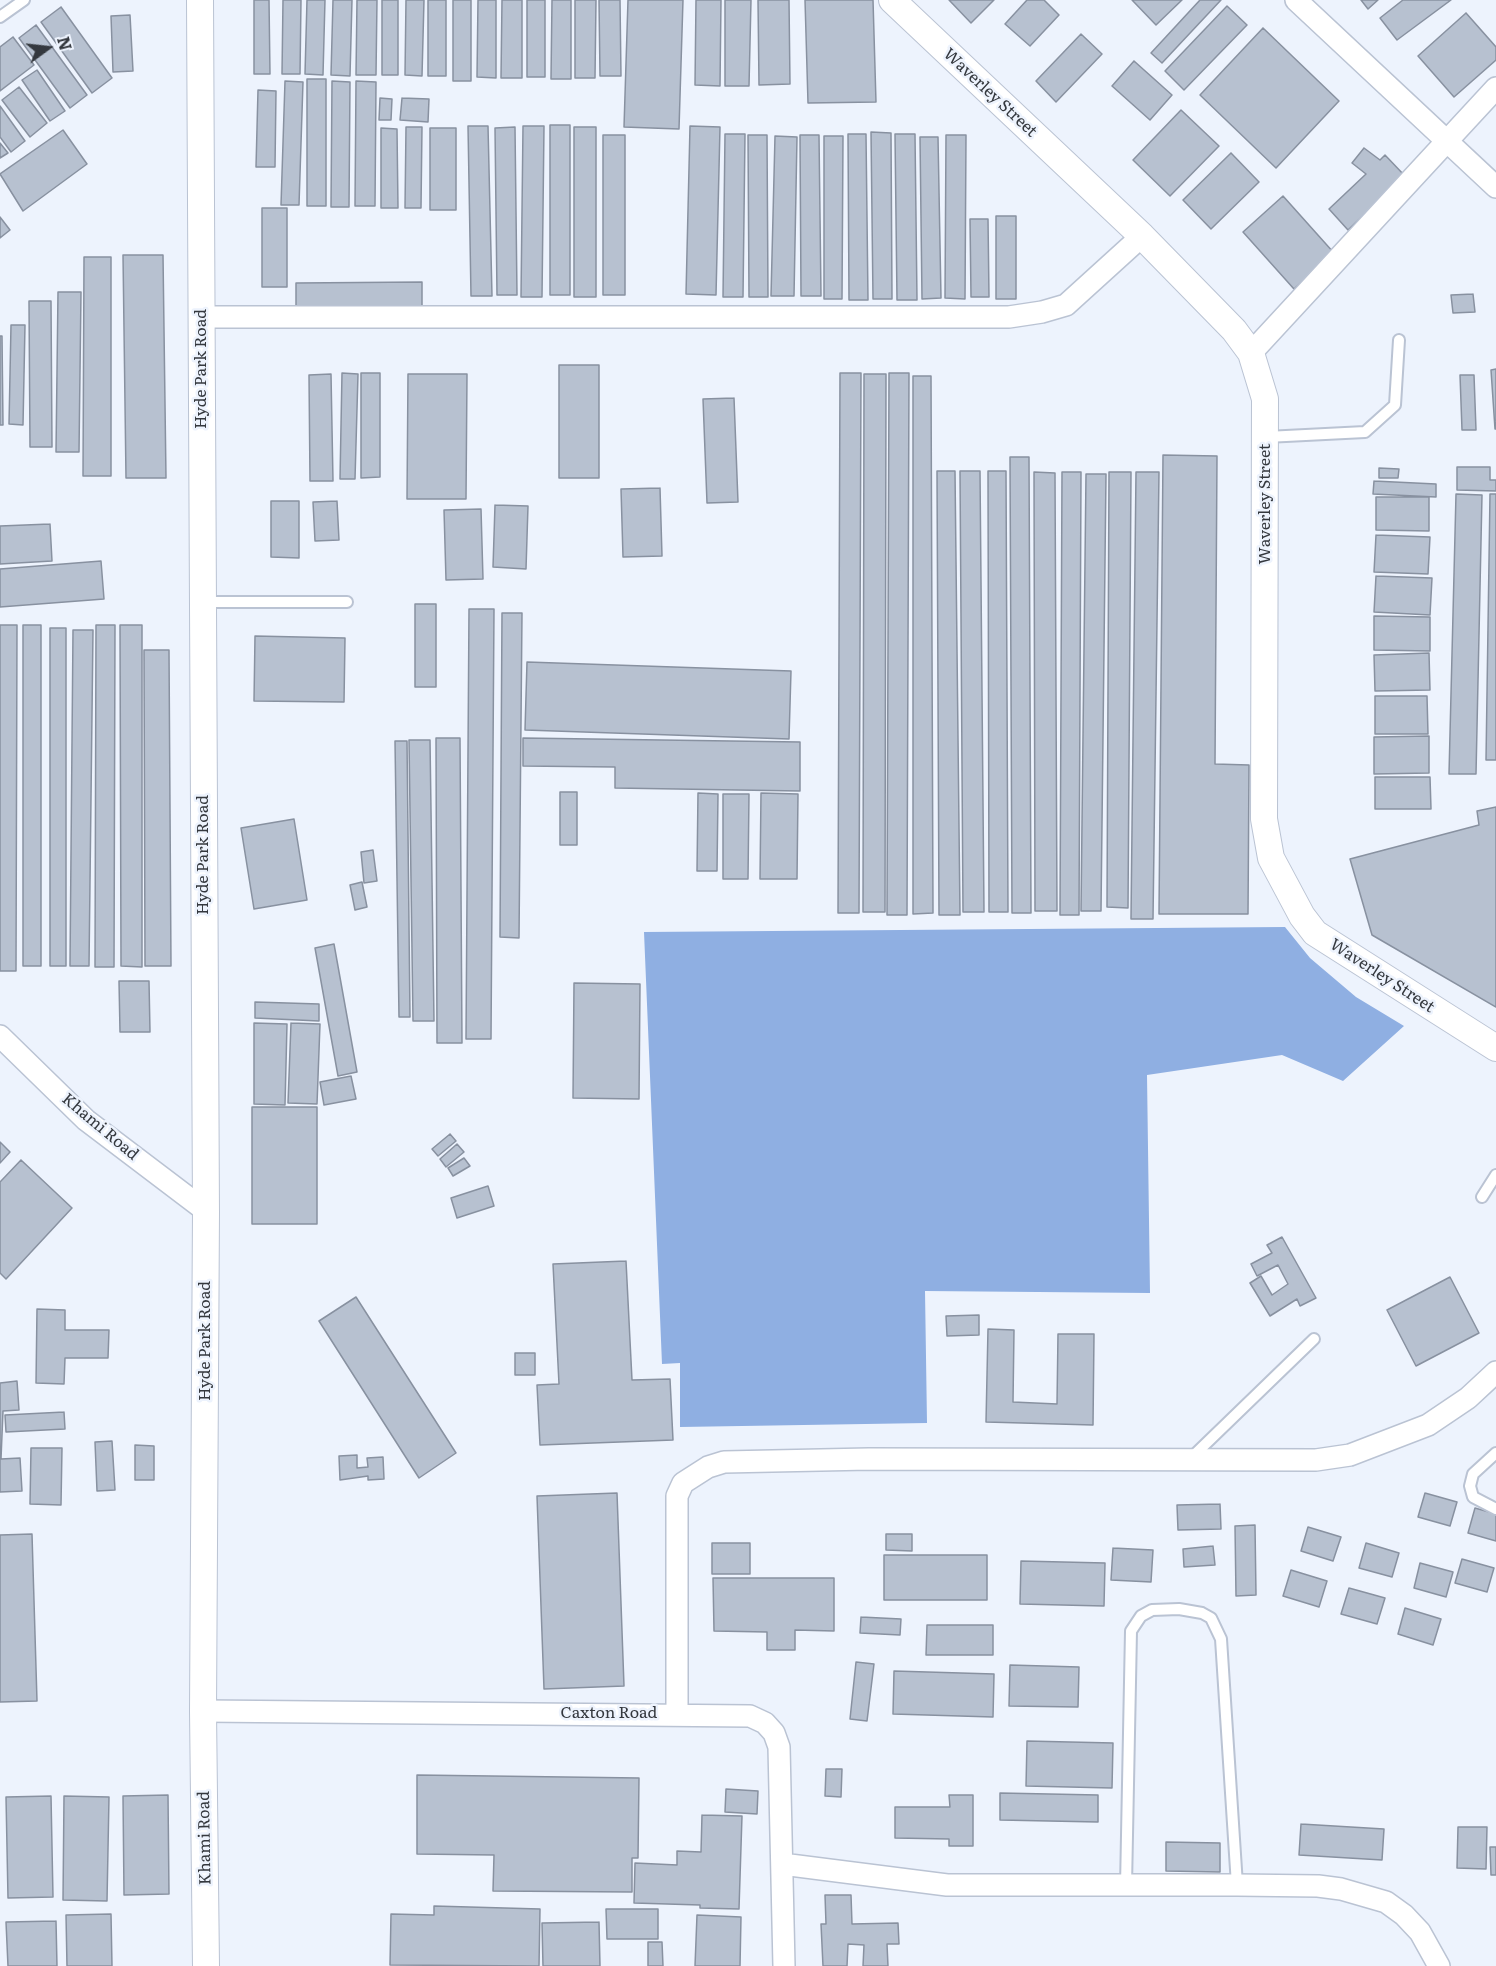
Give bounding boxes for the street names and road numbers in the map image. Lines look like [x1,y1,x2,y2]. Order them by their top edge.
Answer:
street label: Waverley Street [939,45,1041,141]
street label: Hyde Park Road [191,309,211,429]
street label: Waverley Street [1255,443,1275,565]
street label: Hyde Park Road [193,795,213,915]
street label: Waverley Street [1326,935,1438,1017]
street label: Khami Road [58,1089,142,1165]
street label: Hyde Park Road [195,1281,215,1401]
street label: Caxton Road [561,1703,657,1723]
street label: Khami Road [195,1791,215,1885]

